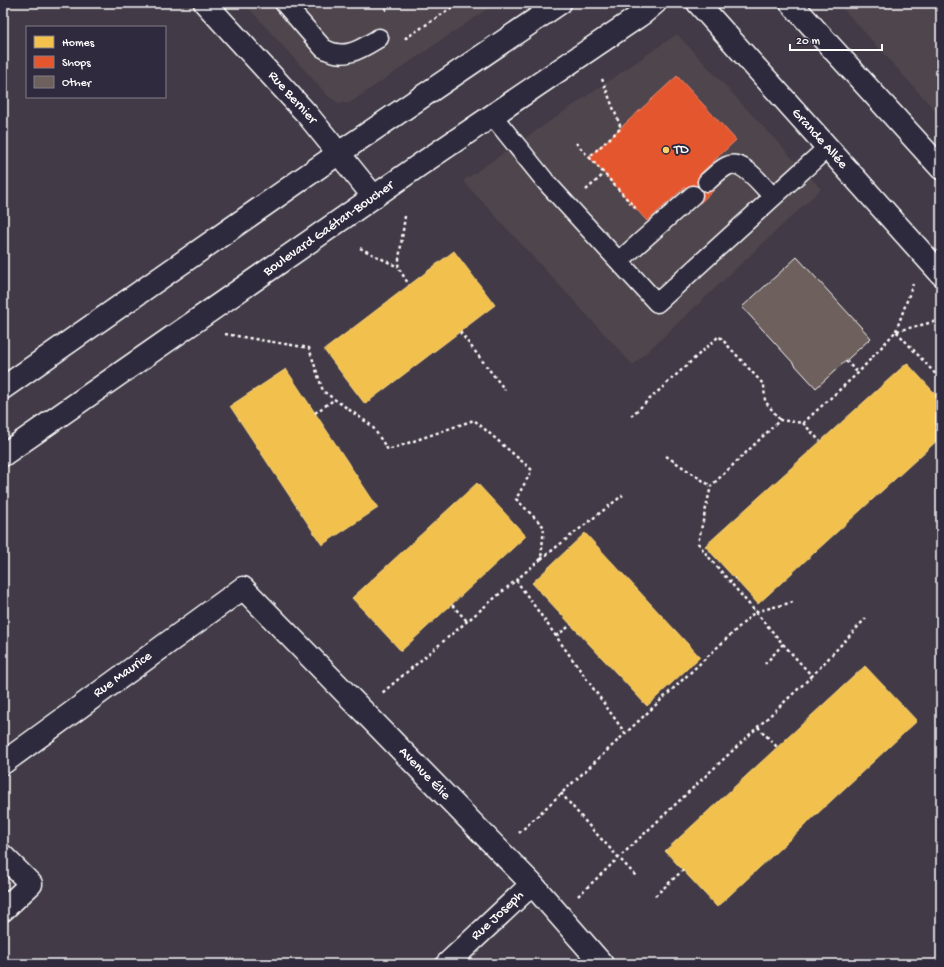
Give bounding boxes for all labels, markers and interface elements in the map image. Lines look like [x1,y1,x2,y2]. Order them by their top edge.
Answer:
legend [26,26,166,98]
scale bar [790,26,882,52]
text: 20 m [796,35,821,49]
text: Homes [62,37,95,51]
text: Shops [62,57,91,71]
street label: Rue Bernier [264,68,321,129]
text: Other [62,77,93,91]
street label: Grande Allée [787,105,851,173]
place label: TD [673,142,689,159]
marker: TD [661,145,671,155]
street label: Boulevard Gaétan-Boucher [260,177,398,281]
street label: Rue Maurice [90,648,156,702]
street label: Avenue Élie [394,744,454,805]
street label: Rue Joseph [468,887,528,945]

